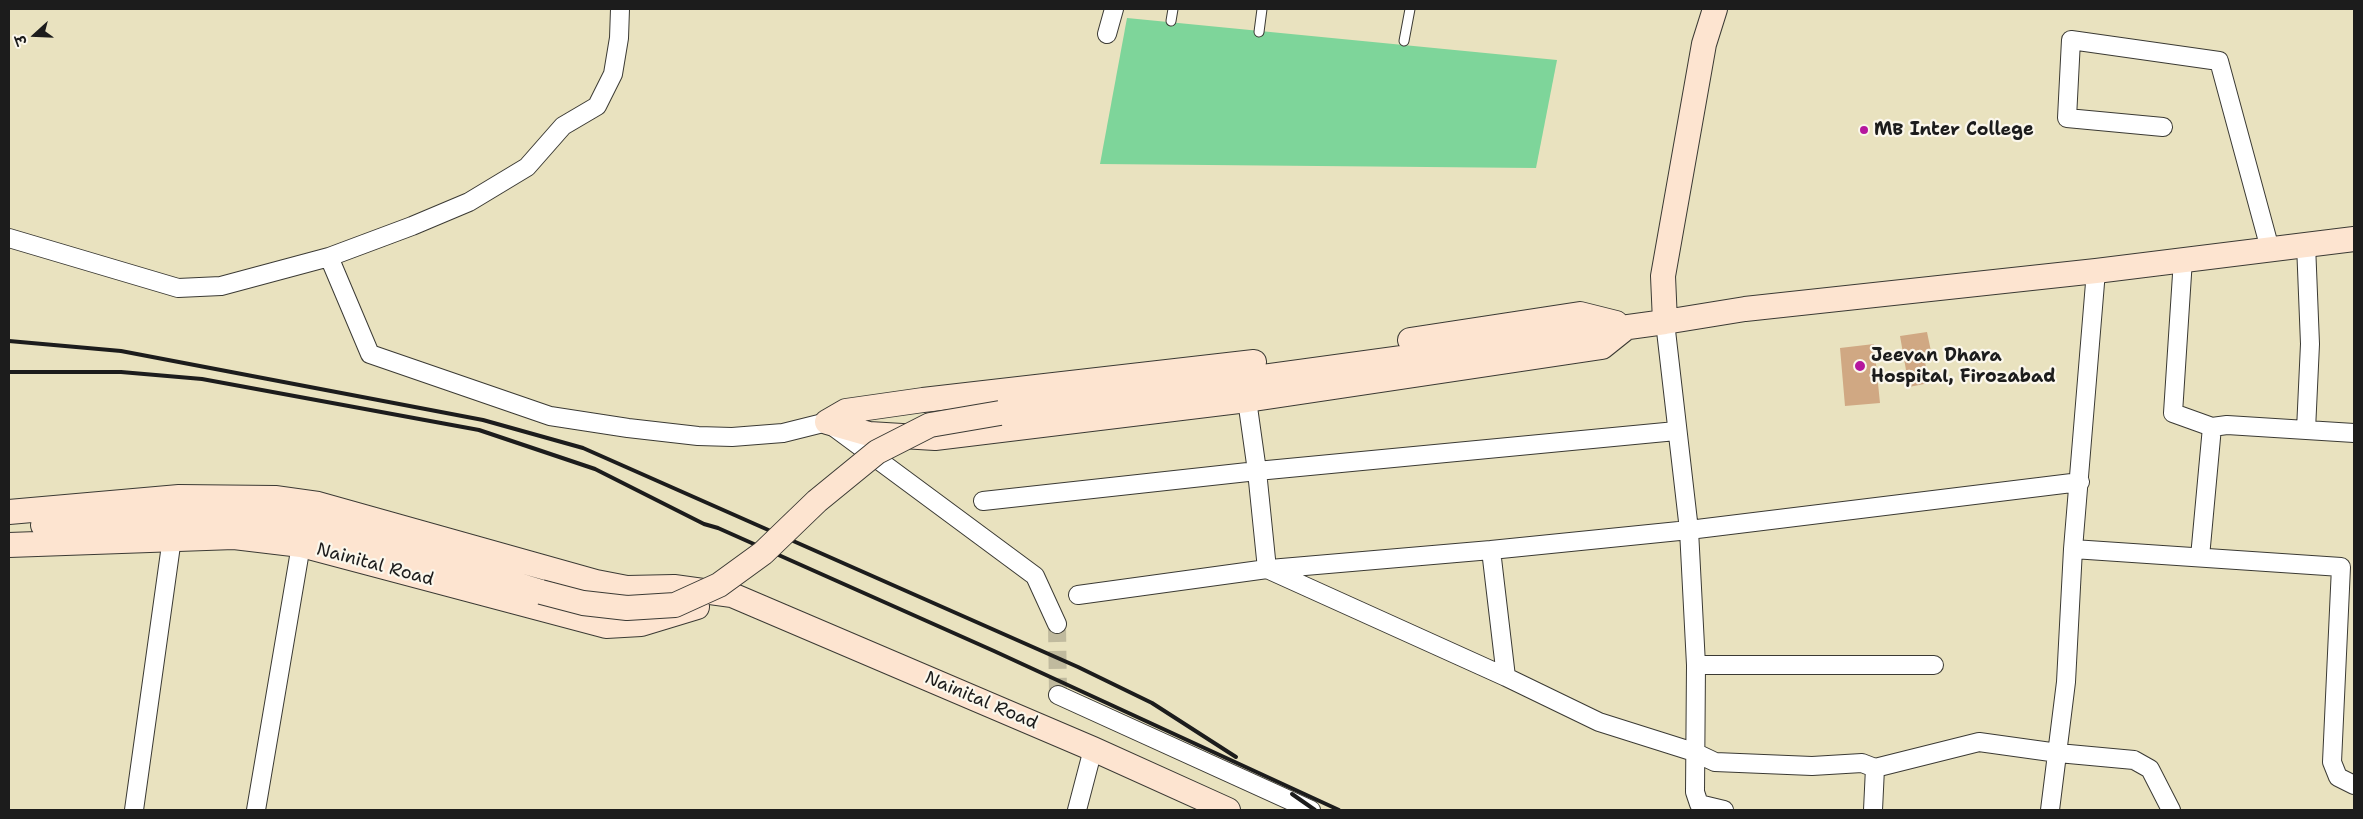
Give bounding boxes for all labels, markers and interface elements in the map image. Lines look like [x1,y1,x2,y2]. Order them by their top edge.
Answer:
north arrow [10,10,60,60]
text: उ [11,33,31,48]
place label: MB Inter College [1874,119,2034,141]
marker: MB Inter College [1858,124,1870,136]
place label: Jeevan Dhara Hospital, Firozabad [1871,345,2056,388]
marker: Jeevan Dhara Hospital, Firozabad [1853,359,1867,373]
street label: Nainital Road [314,539,436,591]
street label: Nainital Road [921,668,1041,734]

